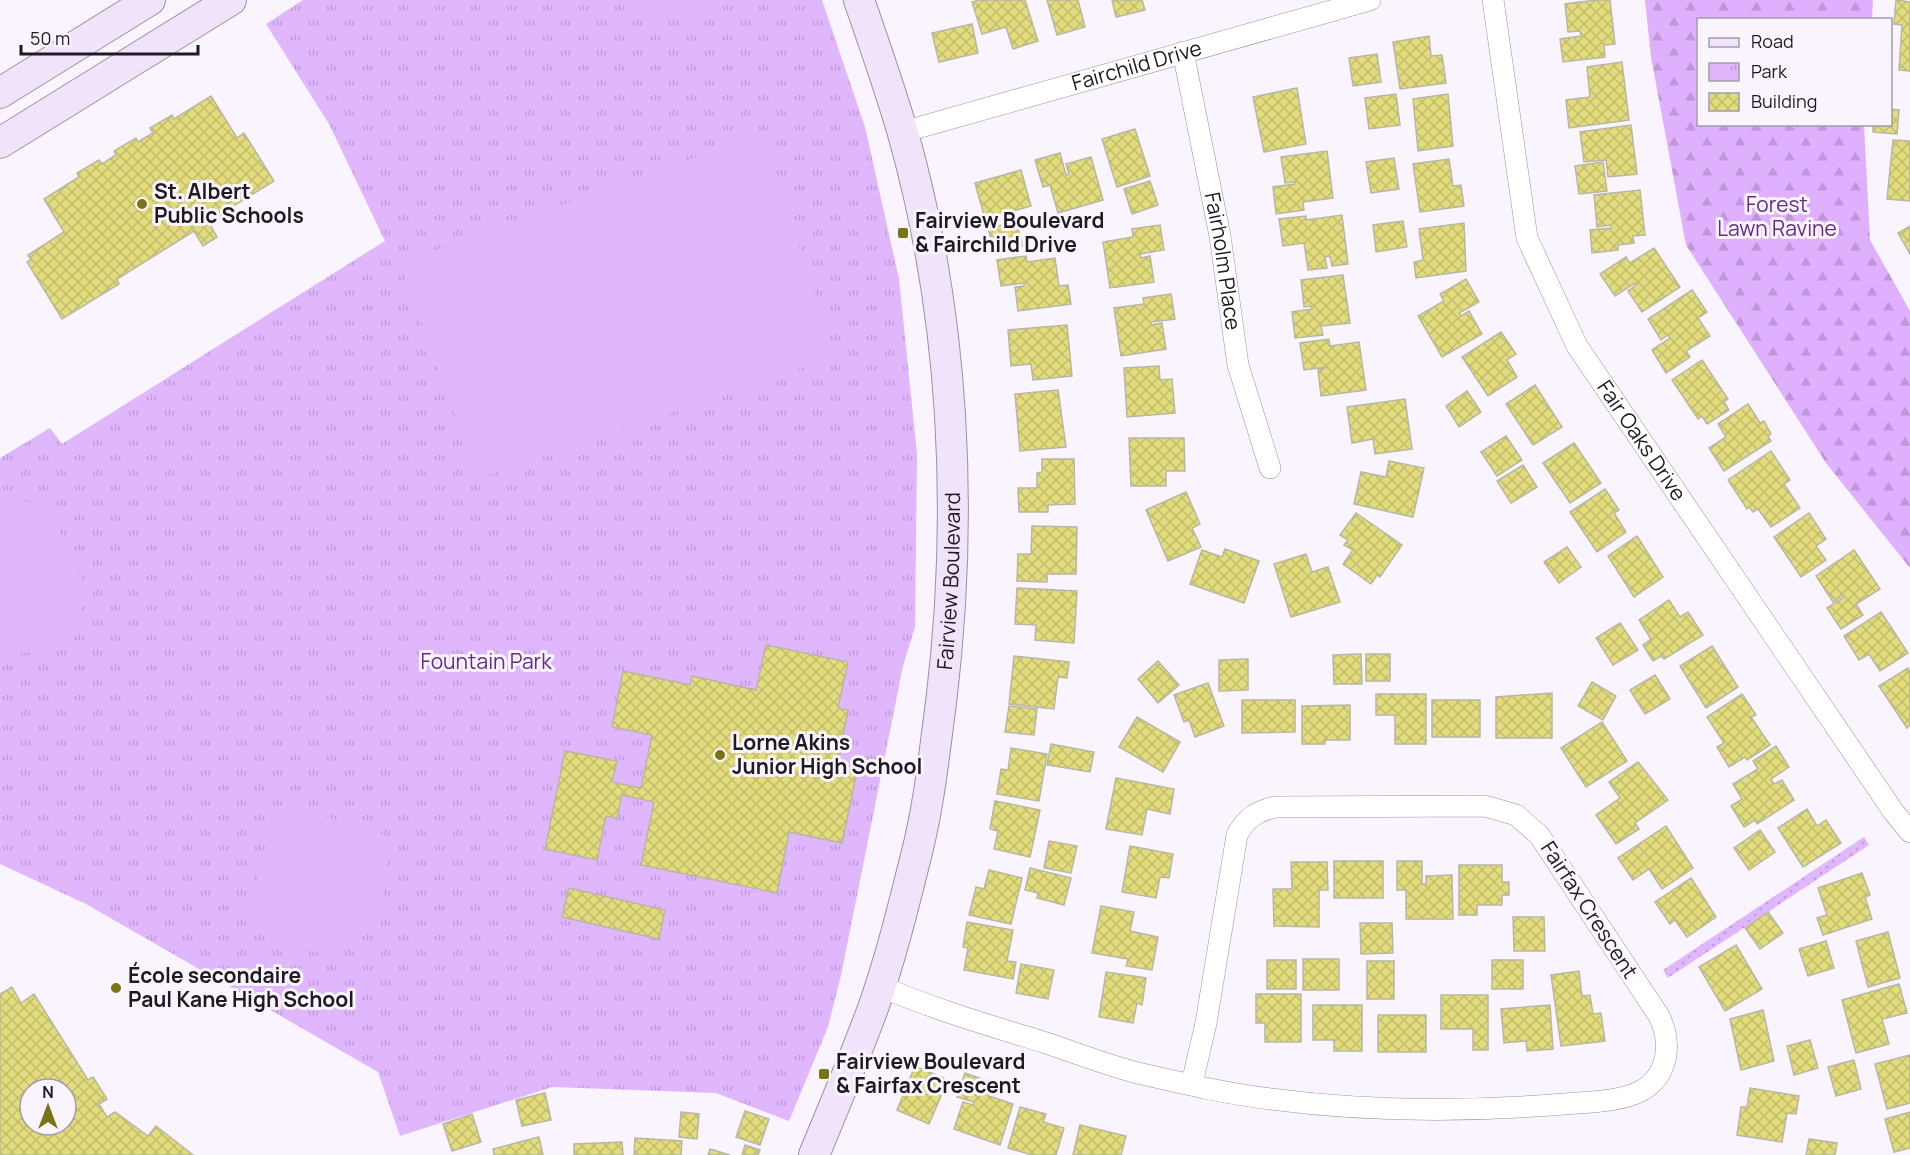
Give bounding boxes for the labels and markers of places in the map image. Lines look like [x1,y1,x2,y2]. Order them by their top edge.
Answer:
place label: St. Albert Public Schools [154,177,304,229]
marker: St. Albert Public Schools [135,197,149,211]
place label: Fairview Boulevard & Fairchild Drive [915,206,1104,258]
marker: Fairview Boulevard & Fairchild Drive [896,226,910,240]
place label: Lorne Akins Junior High School [732,728,922,780]
marker: Lorne Akins Junior High School [713,748,727,762]
place label: École secondaire Paul Kane High School [128,961,354,1013]
marker: École secondaire Paul Kane High School [109,981,123,995]
place label: Fairview Boulevard & Fairfax Crescent [836,1047,1025,1099]
marker: Fairview Boulevard & Fairfax Crescent [817,1067,831,1081]

